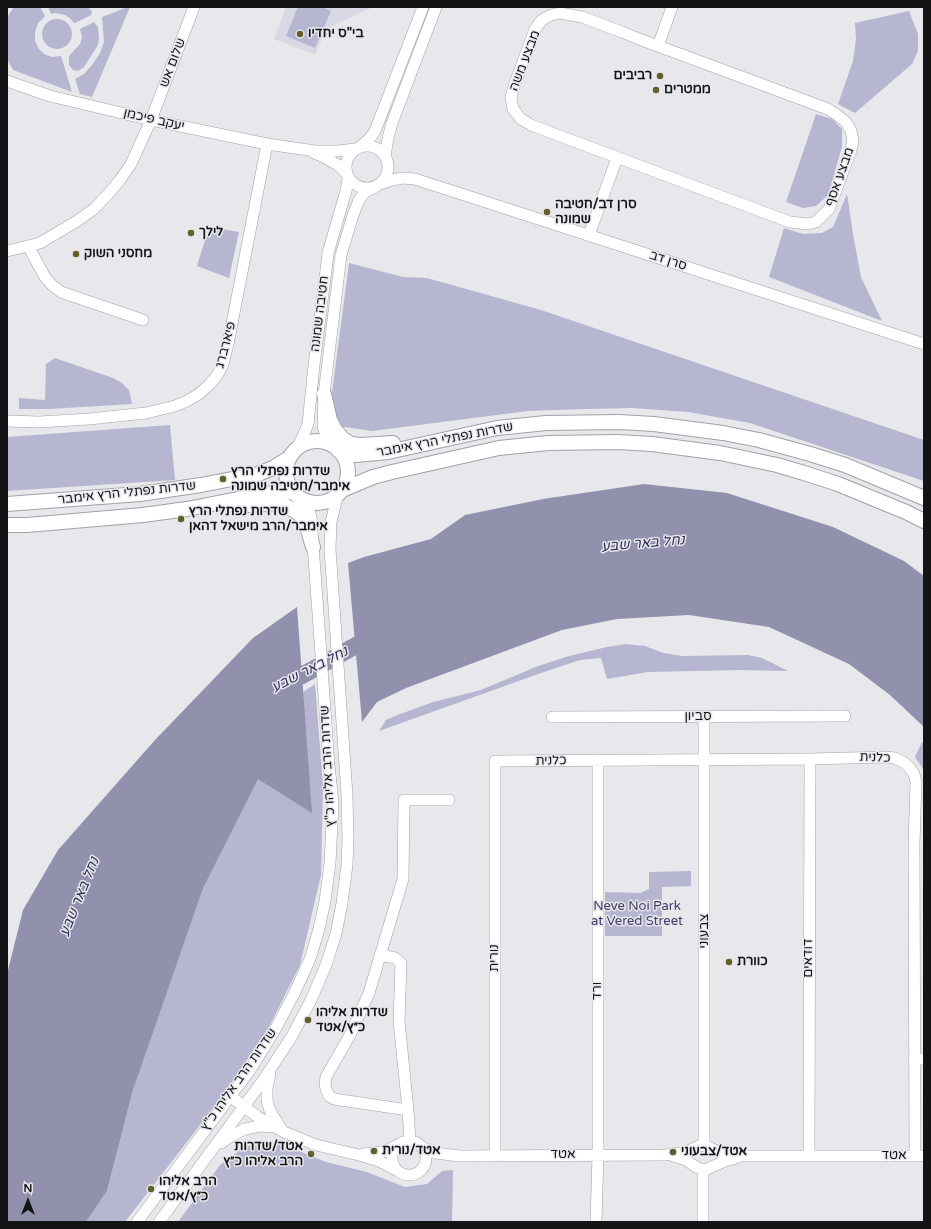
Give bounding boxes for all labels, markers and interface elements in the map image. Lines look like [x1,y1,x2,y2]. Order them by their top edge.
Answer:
place label: בי"ס יחדיו [308,26,364,42]
street label: מבצע משה [506,28,544,94]
marker: בי"ס יחדיו [295,29,305,39]
street label: שלום אש [156,36,190,90]
place label: רביבים [614,68,652,84]
marker: רביבים [655,71,665,81]
place label: ממטרים [664,82,711,98]
marker: ממטרים [651,85,661,95]
street label: יעקב פיכמן [122,105,186,135]
street label: מבצע אסף [822,146,858,208]
place label: סרן דב/חטיבה שמונה [555,197,637,228]
marker: סרן דב/חטיבה שמונה [542,207,552,217]
place label: לילך [199,225,223,241]
marker: לילך [186,228,196,238]
place label: מחסני השוק [84,246,152,262]
street label: סרן דב [647,248,689,274]
marker: מחסני השוק [71,249,81,259]
street label: חטיבה שמונה [308,275,332,353]
street label: פיארברג [212,320,240,370]
street label: שדרות נפתלי הרץ אימבר [375,419,515,461]
place label: שדרות נפתלי הרץ אימבר/חטיבה שמונה [231,464,350,495]
marker: שדרות נפתלי הרץ אימבר/חטיבה שמונה [218,474,228,484]
street label: שדרות נפתלי הרץ אימבר [57,478,197,508]
place label: שדרות נפתלי הרץ אימבר/הרב מישאל דהאן [189,504,328,535]
marker: שדרות נפתלי הרץ אימבר/הרב מישאל דהאן [176,514,186,524]
water label: נחל באר שבע [601,532,685,556]
water label: נחל באר שבע [269,644,351,696]
street label: שדרות הרב אליהו כ"ץ [317,705,339,827]
street label: סביון [684,709,712,725]
street label: כלנית [859,750,891,766]
street label: כלנית [535,753,567,769]
water label: נחל באר שבע [57,855,103,939]
park label: Neve Noi Park at Vered Street [591,899,683,930]
street label: צבעוני [697,913,713,949]
street label: דודאים [801,938,817,978]
street label: נורית [487,944,503,972]
place label: כוורת [737,954,768,970]
marker: כוורת [724,957,734,967]
street label: ורד [590,982,606,1000]
place label: שדרות אליהו כ״ץ/אטד [316,1005,388,1036]
marker: שדרות אליהו כ״ץ/אטד [303,1015,313,1025]
street label: שדרות הרב אליהו כ"ץ [198,1026,280,1134]
place label: אטד/שדרות הרב אליהו כ״ץ [224,1139,303,1170]
place label: אטד/נורית [382,1143,441,1159]
place label: אטד/צבעוני [681,1144,747,1160]
marker: אטד/נורית [369,1146,379,1156]
street label: אטד [550,1147,576,1163]
marker: אטד/צבעוני [668,1147,678,1157]
street label: אטד [881,1148,907,1164]
marker: אטד/שדרות הרב אליהו כ״ץ [306,1149,316,1159]
place label: הרב אליהו כ״ץ/אטד [159,1174,217,1205]
north arrow [8,1181,48,1221]
text: N [24,1182,32,1195]
marker: הרב אליהו כ״ץ/אטד [146,1184,156,1194]

